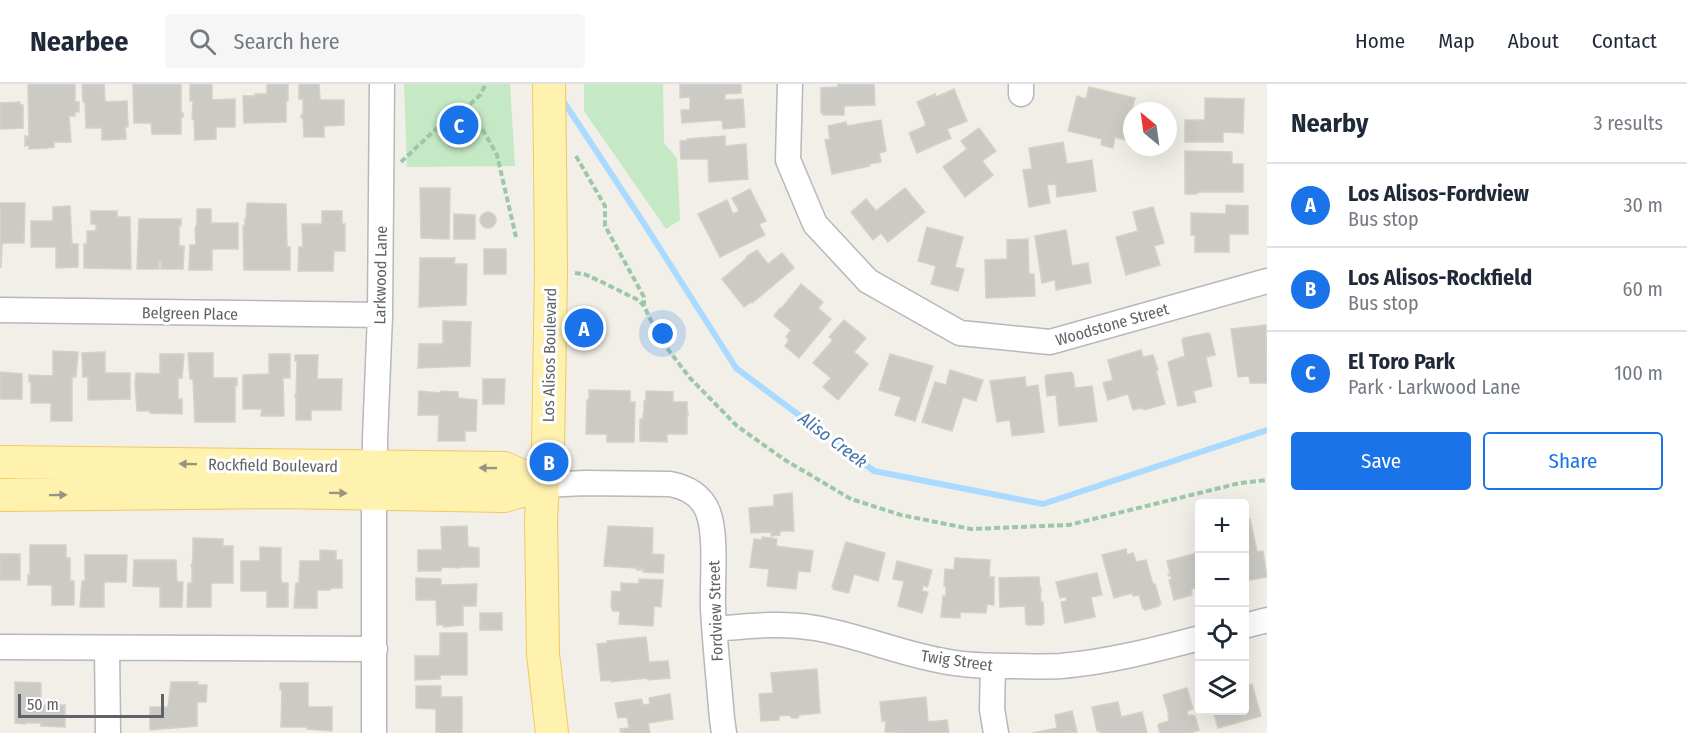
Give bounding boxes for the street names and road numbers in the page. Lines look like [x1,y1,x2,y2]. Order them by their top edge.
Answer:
street label: Larkwood Lane [370,225,391,324]
street label: Los Alisos Boulevard [539,288,560,422]
street label: Woodstone Street [1053,299,1172,350]
street label: Belgreen Place [142,303,238,324]
street label: Rockfield Boulevard [208,455,338,476]
street label: Fordview Street [704,559,727,662]
street label: Twig Street [920,646,995,675]

